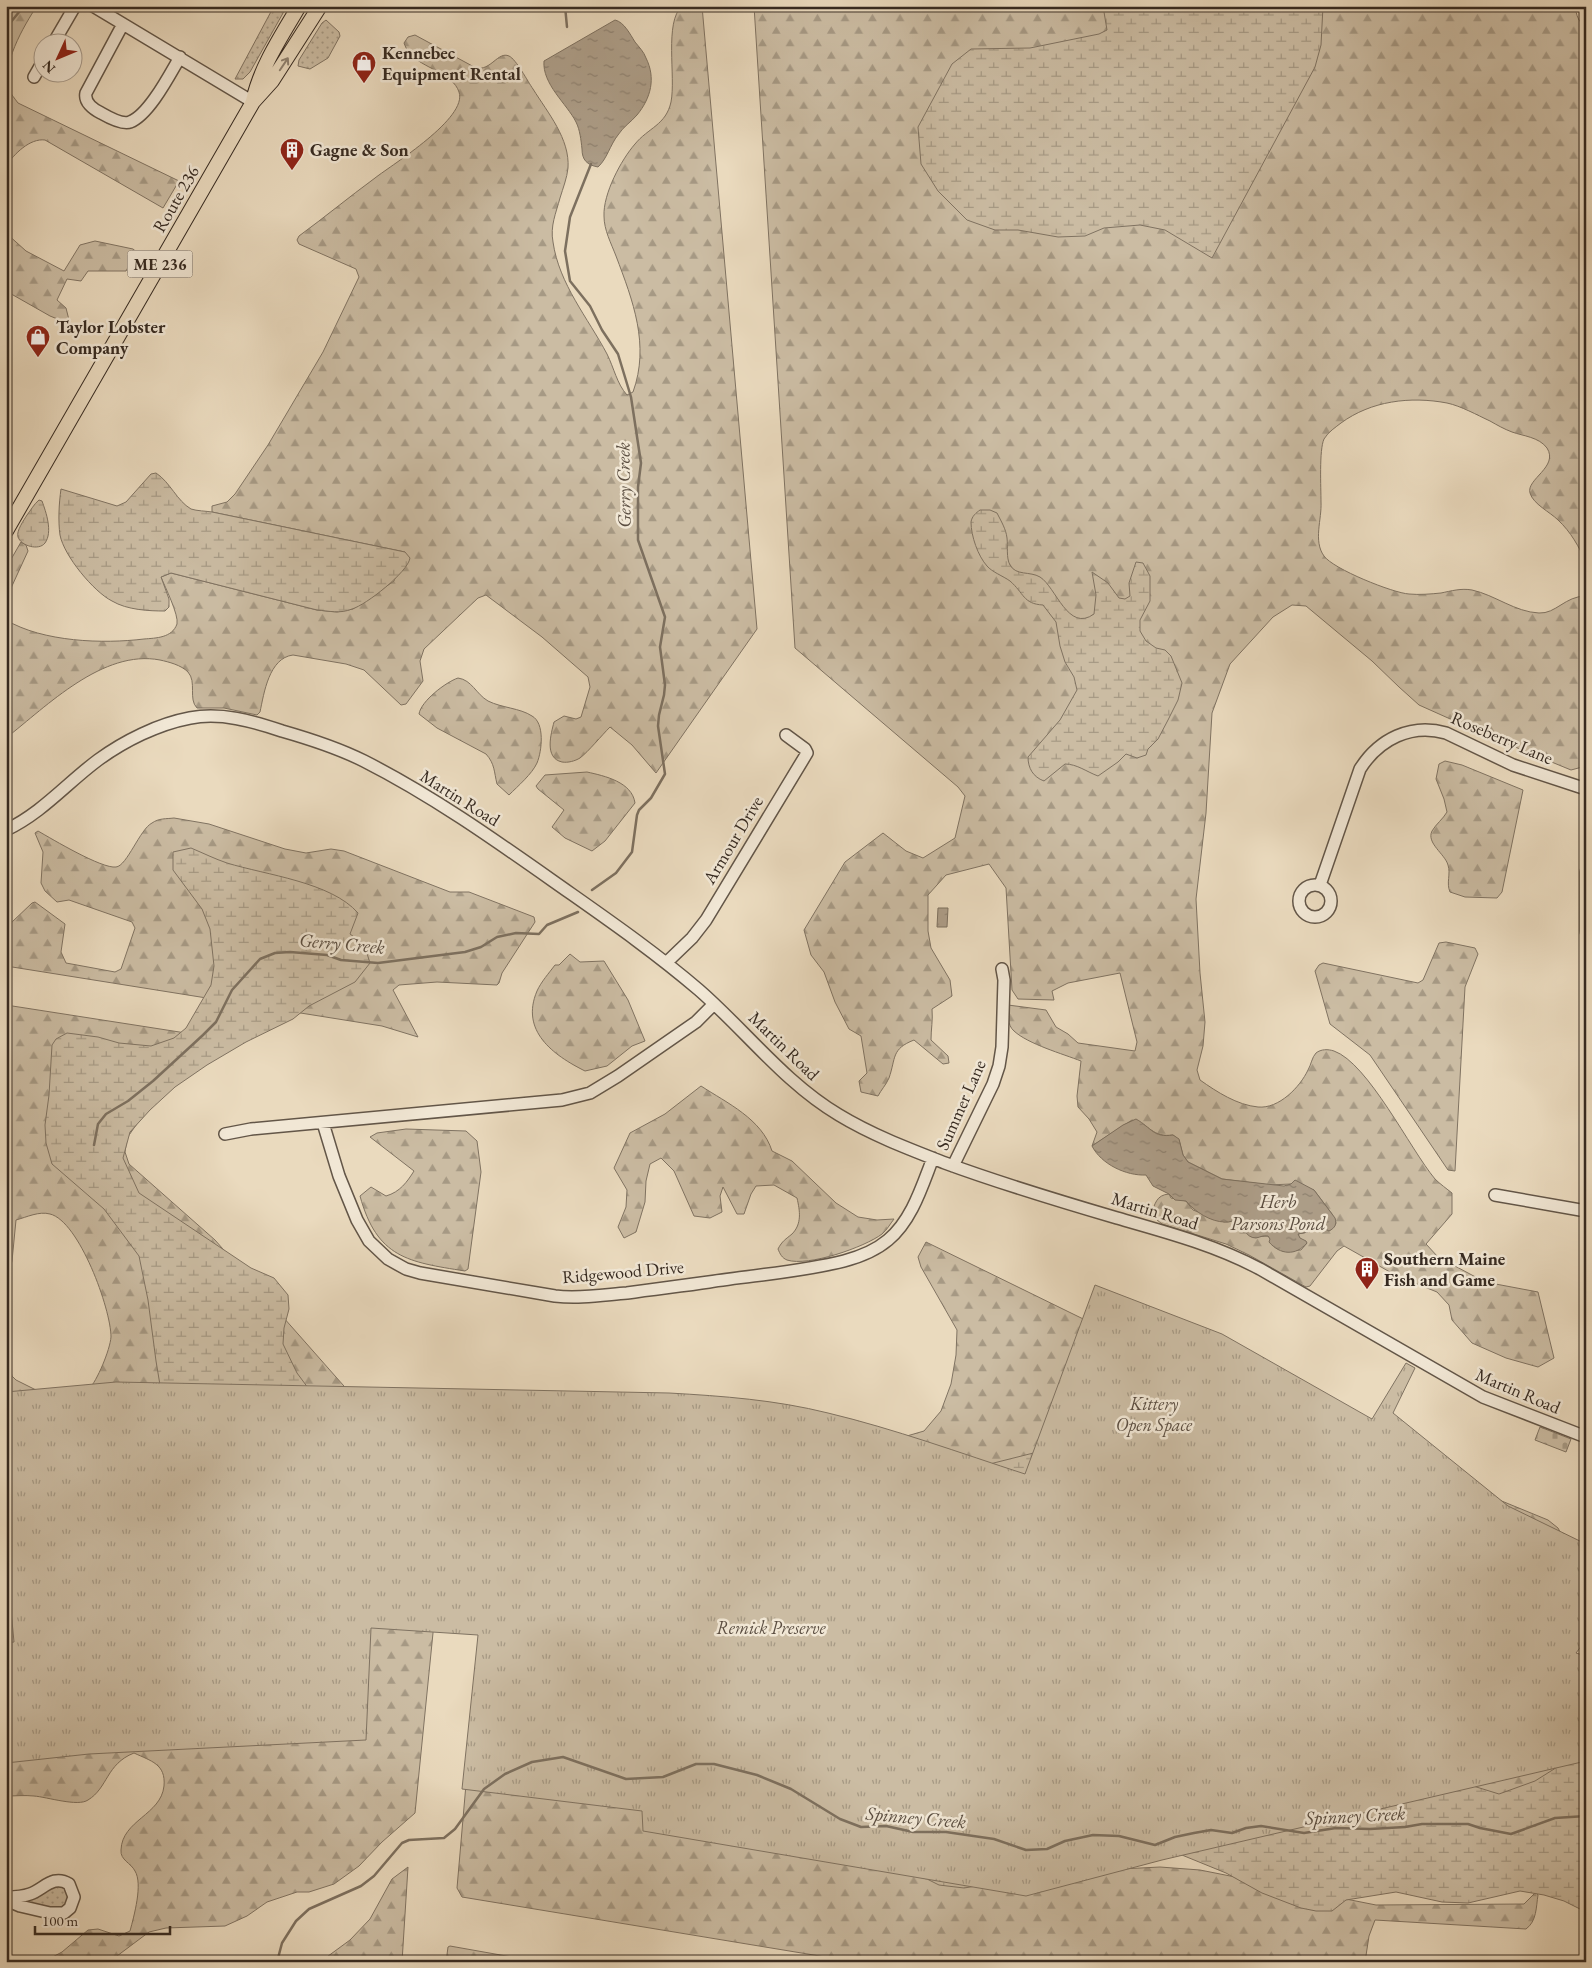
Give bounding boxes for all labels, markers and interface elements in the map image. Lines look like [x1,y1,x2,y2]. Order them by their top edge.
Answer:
north arrow [32,32,82,82]
place label: Kennebec Equipment Rental [382,41,521,85]
shop icon: Kennebec Equipment Rental [351,50,377,84]
text: N [38,56,59,77]
one-way arrow [279,57,289,71]
building icon: Gagne & Son [279,137,305,171]
place label: Gagne & Son [310,138,409,161]
street label: Route 236 [147,161,204,236]
road number: ME 236 [128,250,192,278]
place label: Taylor Lobster Company [56,315,166,359]
shop icon: Taylor Lobster Company [25,324,51,358]
water label: Gerry Creek [610,442,637,528]
street label: Roseberry Lane [1448,706,1557,769]
street label: Martin Road [416,764,505,832]
street label: Armour Drive [697,791,768,889]
water label: Gerry Creek [298,927,386,960]
street label: Martin Road [744,1006,825,1086]
street label: Summer Lane [930,1056,991,1154]
street label: Martin Road [1109,1186,1202,1235]
water label: Herb Parsons Pond [1230,1189,1326,1236]
place label: Southern Maine Fish and Game [1384,1247,1506,1291]
street label: Ridgewood Drive [561,1255,685,1288]
building icon: Southern Maine Fish and Game [1354,1256,1380,1290]
street label: Martin Road [1472,1362,1565,1419]
park label: Kittery Open Space [1116,1392,1193,1437]
park label: Remick Preserve [716,1616,827,1639]
water label: Spinney Creek [1303,1800,1406,1831]
water label: Spinney Creek [864,1801,967,1834]
scale bar [35,1903,170,1935]
text: 100 m [42,1911,79,1930]

